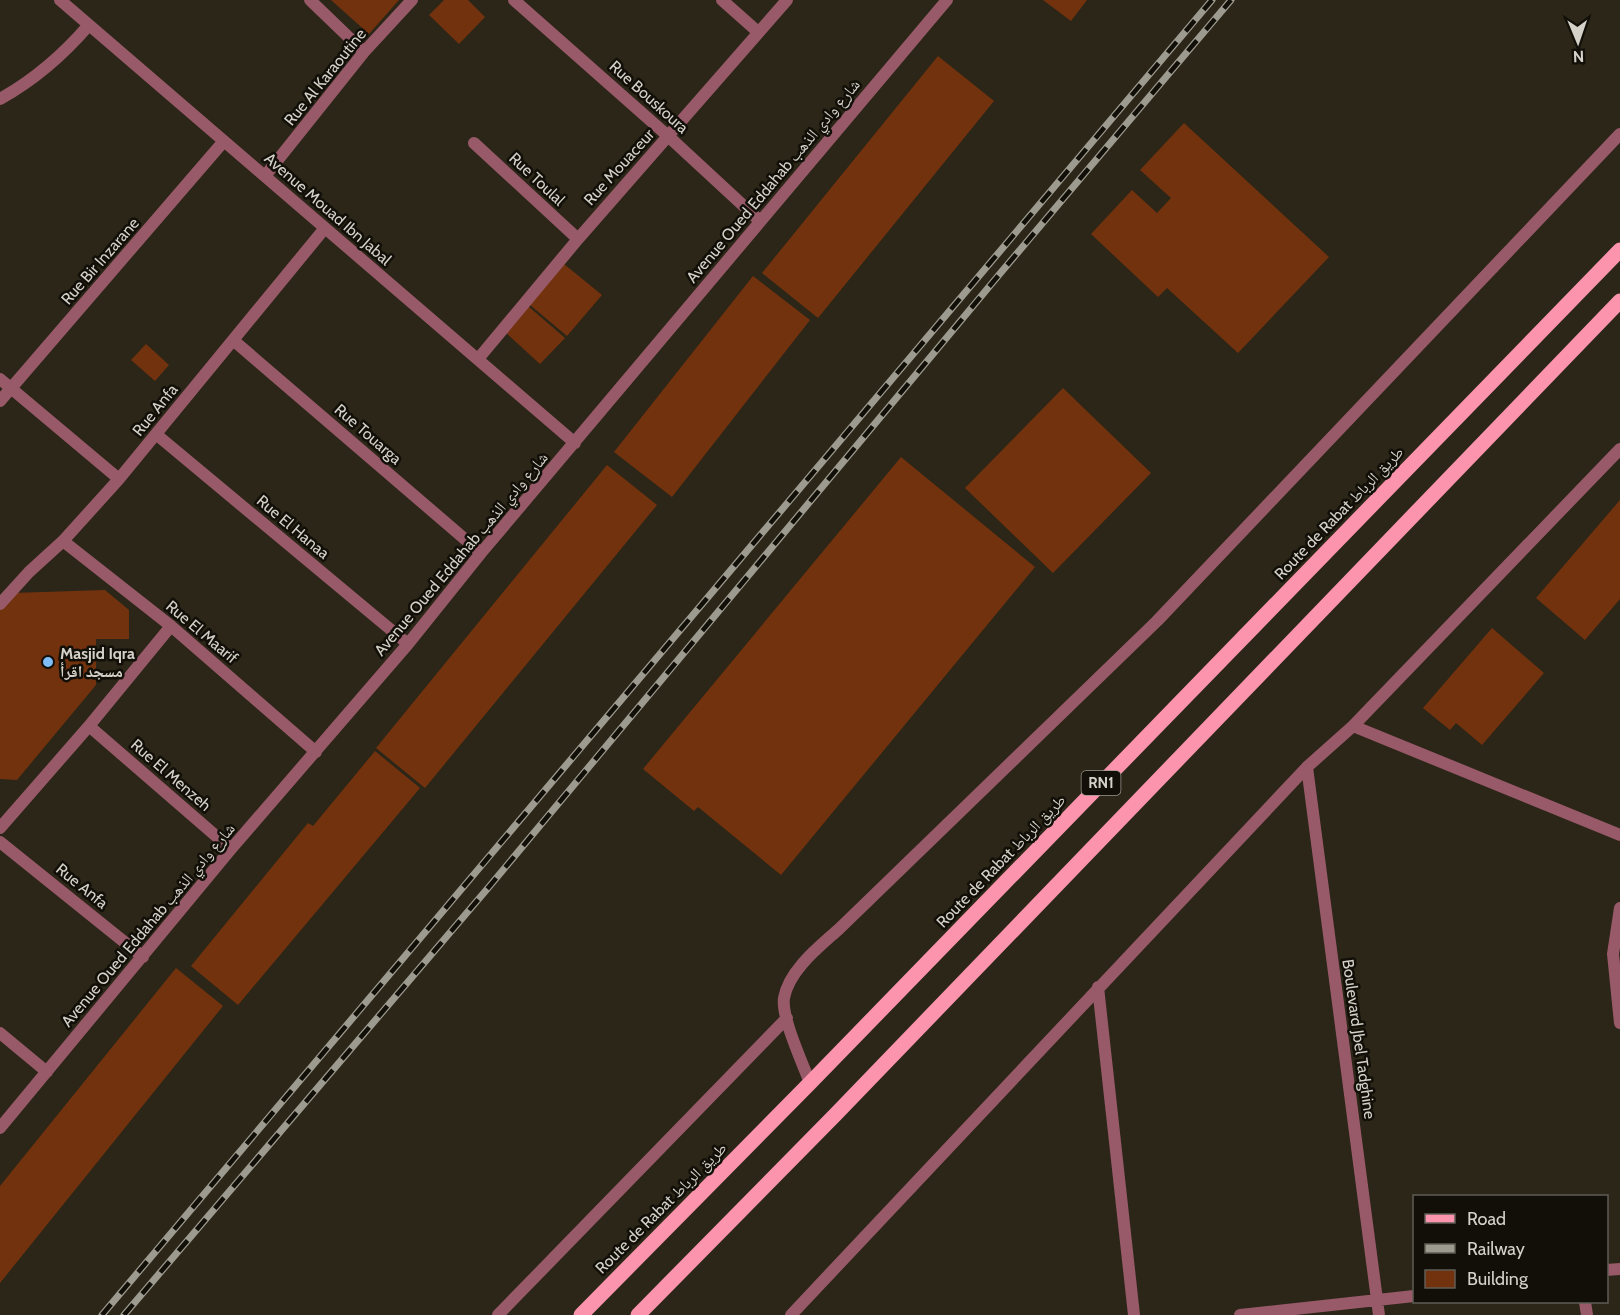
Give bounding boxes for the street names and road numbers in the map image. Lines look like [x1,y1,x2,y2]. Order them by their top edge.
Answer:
street label: Rue Al Karaoutine [280,25,370,129]
street label: Rue Bouskoura [606,57,693,138]
street label: Avenue Oued Eddahab شارع وادي الذهب [682,75,866,289]
street label: Rue Mouaceur [580,124,659,209]
street label: Rue Toulal [505,148,569,210]
street label: Avenue Mouad Ibn Jabal [261,149,395,269]
street label: Rue Bir Inzarane [57,214,143,308]
street label: Rue Anfa [128,380,182,440]
street label: Rue Touarga [331,400,406,468]
street label: Route de Rabat طريق الرباط [1270,442,1408,584]
street label: Avenue Oued Eddahab شارع وادي الذهب [370,448,554,662]
street label: Rue El Hanaa [253,491,333,563]
street label: Rue El Maarif [162,596,242,668]
street label: Rue El Menzeh [127,735,215,815]
road number: RN1 [1082,771,1120,795]
street label: Route de Rabat طريق الرباط [932,790,1070,932]
street label: Avenue Oued Eddahab شارع وادي الذهب [57,819,241,1033]
street label: Rue Anfa [52,859,112,913]
street label: Boulevard Jbel Tadghine [1338,958,1380,1120]
street label: Route de Rabat طريق الرباط [591,1138,731,1278]

